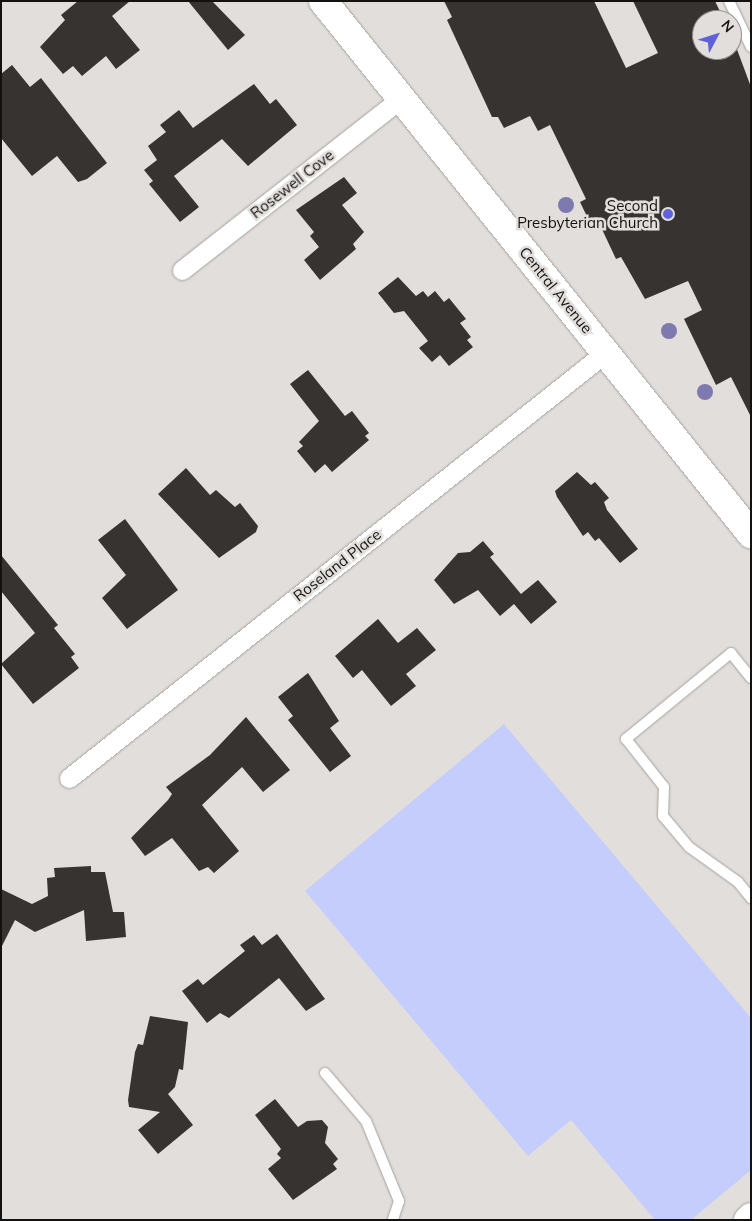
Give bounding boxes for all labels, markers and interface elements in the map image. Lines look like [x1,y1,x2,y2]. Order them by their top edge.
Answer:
north arrow [692,10,742,60]
text: N [717,16,738,36]
street label: Rosewell Cove [247,146,337,222]
place label: Second Presbyterian Church [517,196,658,231]
marker: Second Presbyterian Church [662,208,674,220]
street label: Central Avenue [516,243,596,337]
street label: Roseland Place [290,525,384,605]

